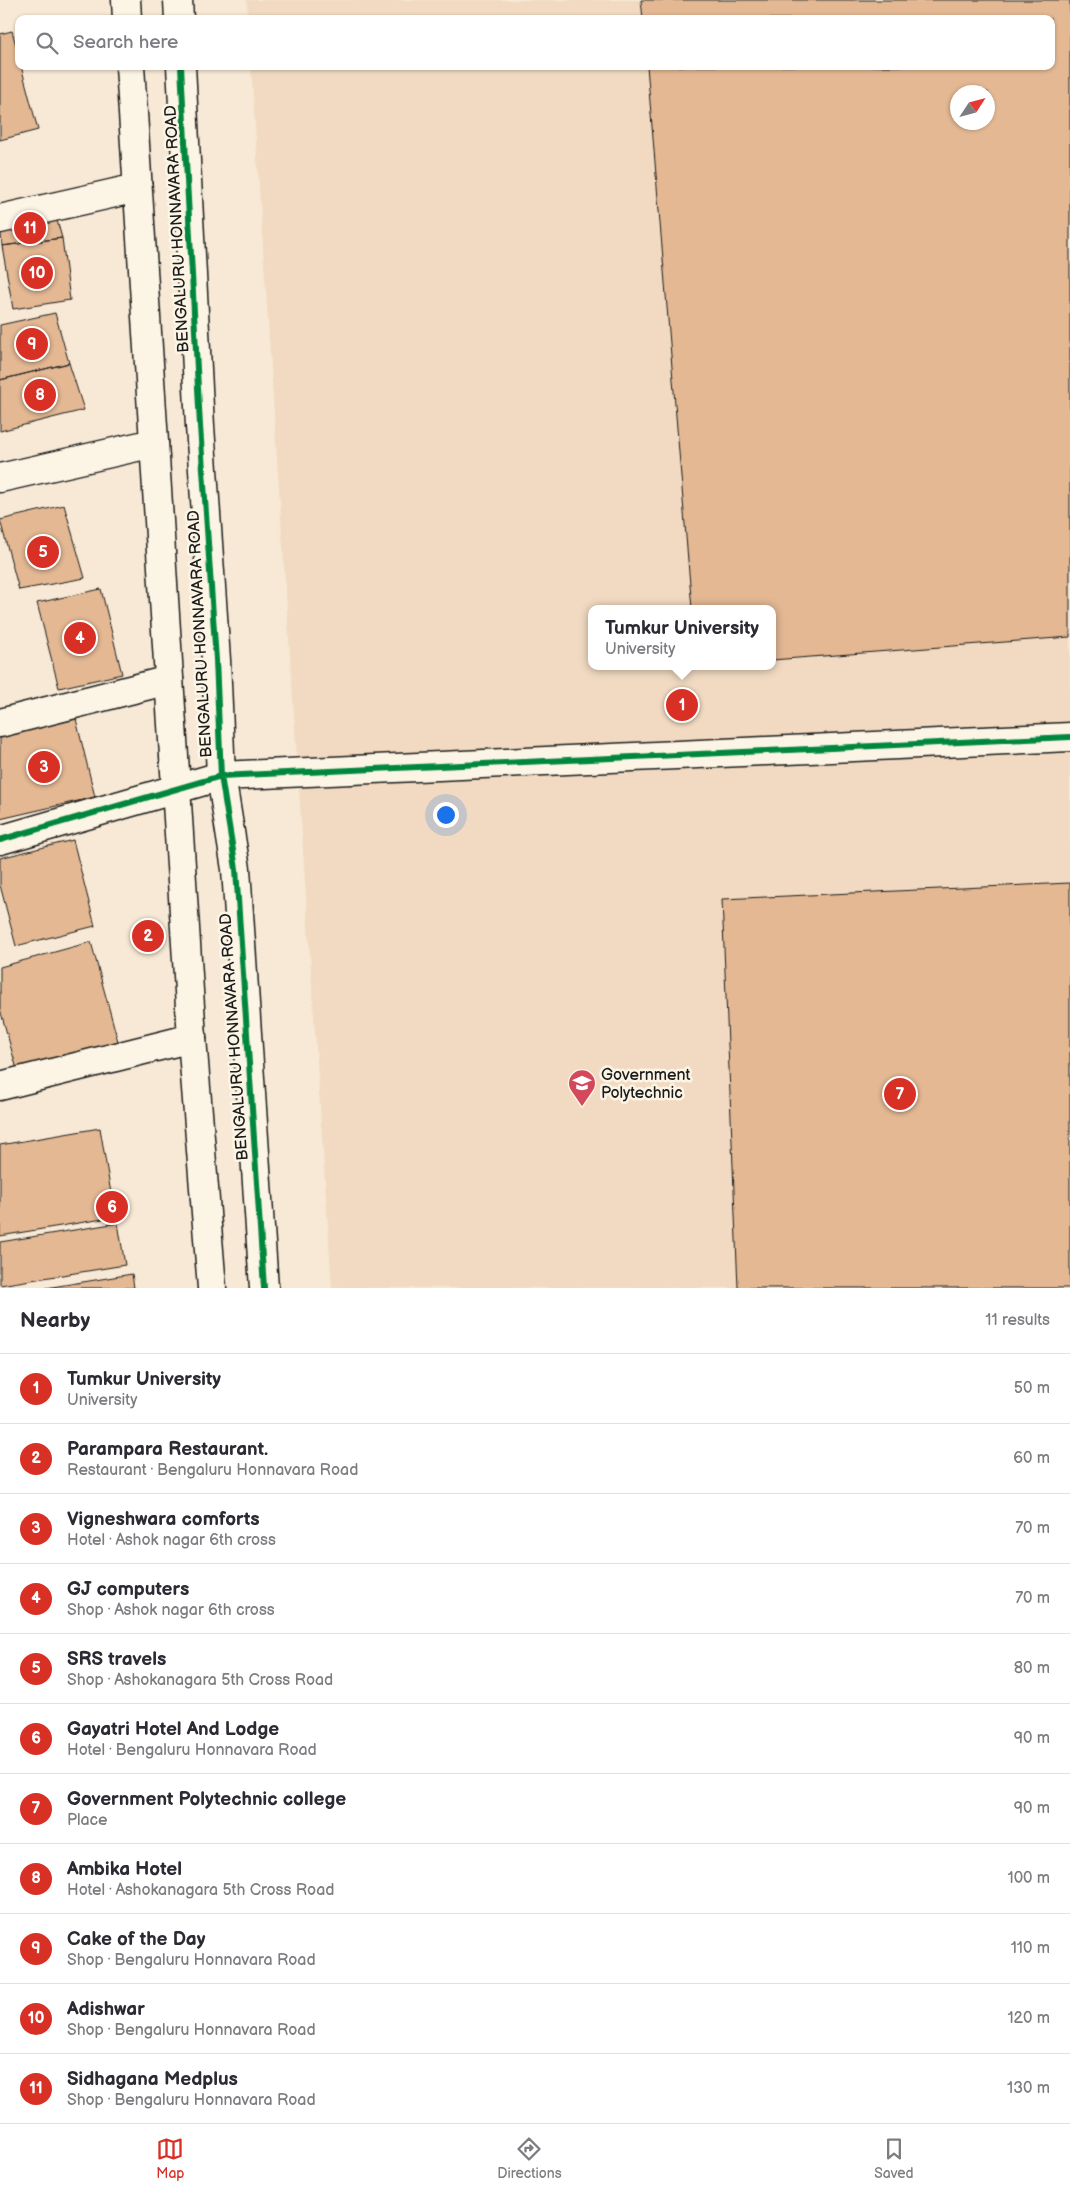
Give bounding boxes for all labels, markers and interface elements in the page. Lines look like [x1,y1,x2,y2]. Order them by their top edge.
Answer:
search box [15,15,1055,70]
icon: search [33,29,61,57]
text: Search here [73,31,178,54]
north arrow [950,85,995,130]
street label: BENGALURU HONNAVARA ROAD [162,105,193,353]
pin: 11 [14,209,46,247]
pin: 10 [21,254,53,292]
pin: 9 [16,325,48,363]
pin: 8 [24,376,56,414]
street label: BENGALURU HONNAVARA ROAD [185,510,216,758]
pin: 5 [27,533,59,571]
popup [588,605,776,670]
text: Tumkur University [605,617,759,640]
pin: 4 [64,619,96,657]
text: University [605,640,676,659]
pin: 1 [666,686,698,724]
pin: 3 [28,748,60,786]
your location [433,802,459,828]
street label: BENGALURU HONNAVARA ROAD [216,912,253,1161]
pin: 2 [132,917,164,955]
place label: Government Polytechnic [601,1066,691,1103]
school or university icon: Government Polytechnic [567,1068,597,1107]
pin: 7 [884,1075,916,1113]
pin: 6 [96,1188,128,1226]
text: Nearby [20,1308,90,1333]
text: 11 results [985,1311,1050,1330]
text: Tumkur University [67,1368,221,1391]
text: 1 [33,1379,39,1398]
text: 50 m [1014,1379,1050,1398]
text: University [67,1391,138,1410]
text: Parampara Restaurant. [67,1438,268,1461]
text: 2 [31,1449,41,1468]
text: 60 m [1013,1449,1050,1468]
text: Restaurant · Bengaluru Honnavara Road [67,1461,358,1480]
text: Vigneshwara comforts [67,1508,260,1531]
text: 3 [31,1519,41,1538]
text: 70 m [1015,1519,1050,1538]
text: Hotel · Ashok nagar 6th cross [67,1531,276,1550]
text: GJ computers [67,1578,189,1601]
text: 4 [31,1589,41,1608]
text: 70 m [1015,1589,1050,1608]
text: Shop · Ashok nagar 6th cross [67,1601,275,1620]
text: SRS travels [67,1648,166,1671]
text: 5 [31,1659,41,1678]
text: 80 m [1014,1659,1050,1678]
text: Shop · Ashokanagara 5th Cross Road [67,1671,333,1690]
text: Gayatri Hotel And Lodge [67,1718,279,1741]
text: 6 [31,1729,41,1748]
text: 90 m [1014,1729,1050,1748]
text: Hotel · Bengaluru Honnavara Road [67,1741,317,1760]
text: Government Polytechnic college [67,1788,346,1811]
text: 7 [32,1799,40,1818]
text: 90 m [1014,1799,1050,1818]
text: Place [67,1811,108,1830]
text: Ambika Hotel [67,1858,182,1881]
text: 8 [31,1869,41,1888]
text: 100 m [1007,1869,1050,1888]
text: Hotel · Ashokanagara 5th Cross Road [67,1881,334,1900]
text: Cake of the Day [67,1928,205,1951]
text: 9 [31,1939,41,1958]
text: 110 m [1011,1939,1050,1958]
text: Shop · Bengaluru Honnavara Road [67,1951,316,1970]
text: Adishwar [67,1998,145,2021]
text: 10 [28,2009,44,2028]
text: 120 m [1007,2009,1050,2028]
text: Shop · Bengaluru Honnavara Road [67,2021,316,2040]
text: Sidhagana Medplus [67,2068,238,2091]
text: 11 [29,2079,43,2098]
text: 130 m [1007,2079,1050,2098]
text: Shop · Bengaluru Honnavara Road [67,2091,316,2110]
tab: Map [156,2135,185,2182]
tab: Directions [497,2135,562,2182]
tab: Saved [874,2135,914,2182]

